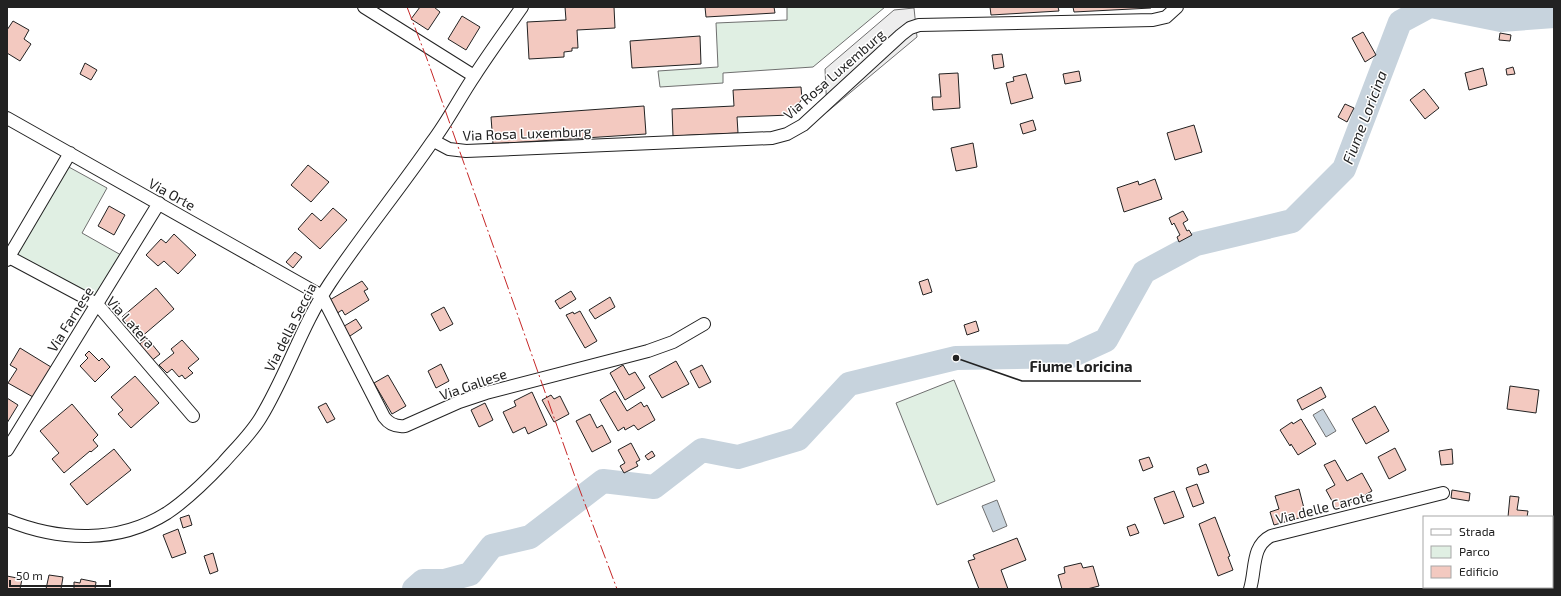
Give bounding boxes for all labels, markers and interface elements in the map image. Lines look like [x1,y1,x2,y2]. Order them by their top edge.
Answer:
street label: Via Rosa Luxemburg [780,25,888,123]
water label: Fiume Loricina [1338,68,1390,166]
street label: Via Rosa Luxemburg [462,122,592,144]
street label: Via Orte [146,174,198,214]
street label: Via della Seccia [260,280,320,374]
street label: Via Farnese [43,283,97,355]
street label: Via Latera [103,293,159,351]
callout: Fiume Loricina [1022,354,1141,381]
text: Fiume Loricina [1029,357,1133,375]
street label: Via Gallese [437,365,509,403]
street label: Via delle Carote [1274,487,1374,527]
legend [1423,516,1553,588]
text: Strada [1459,524,1495,538]
text: Parco [1459,544,1490,558]
scale bar [10,562,110,588]
text: Edificio [1459,564,1499,578]
text: 50 m [16,568,43,582]

